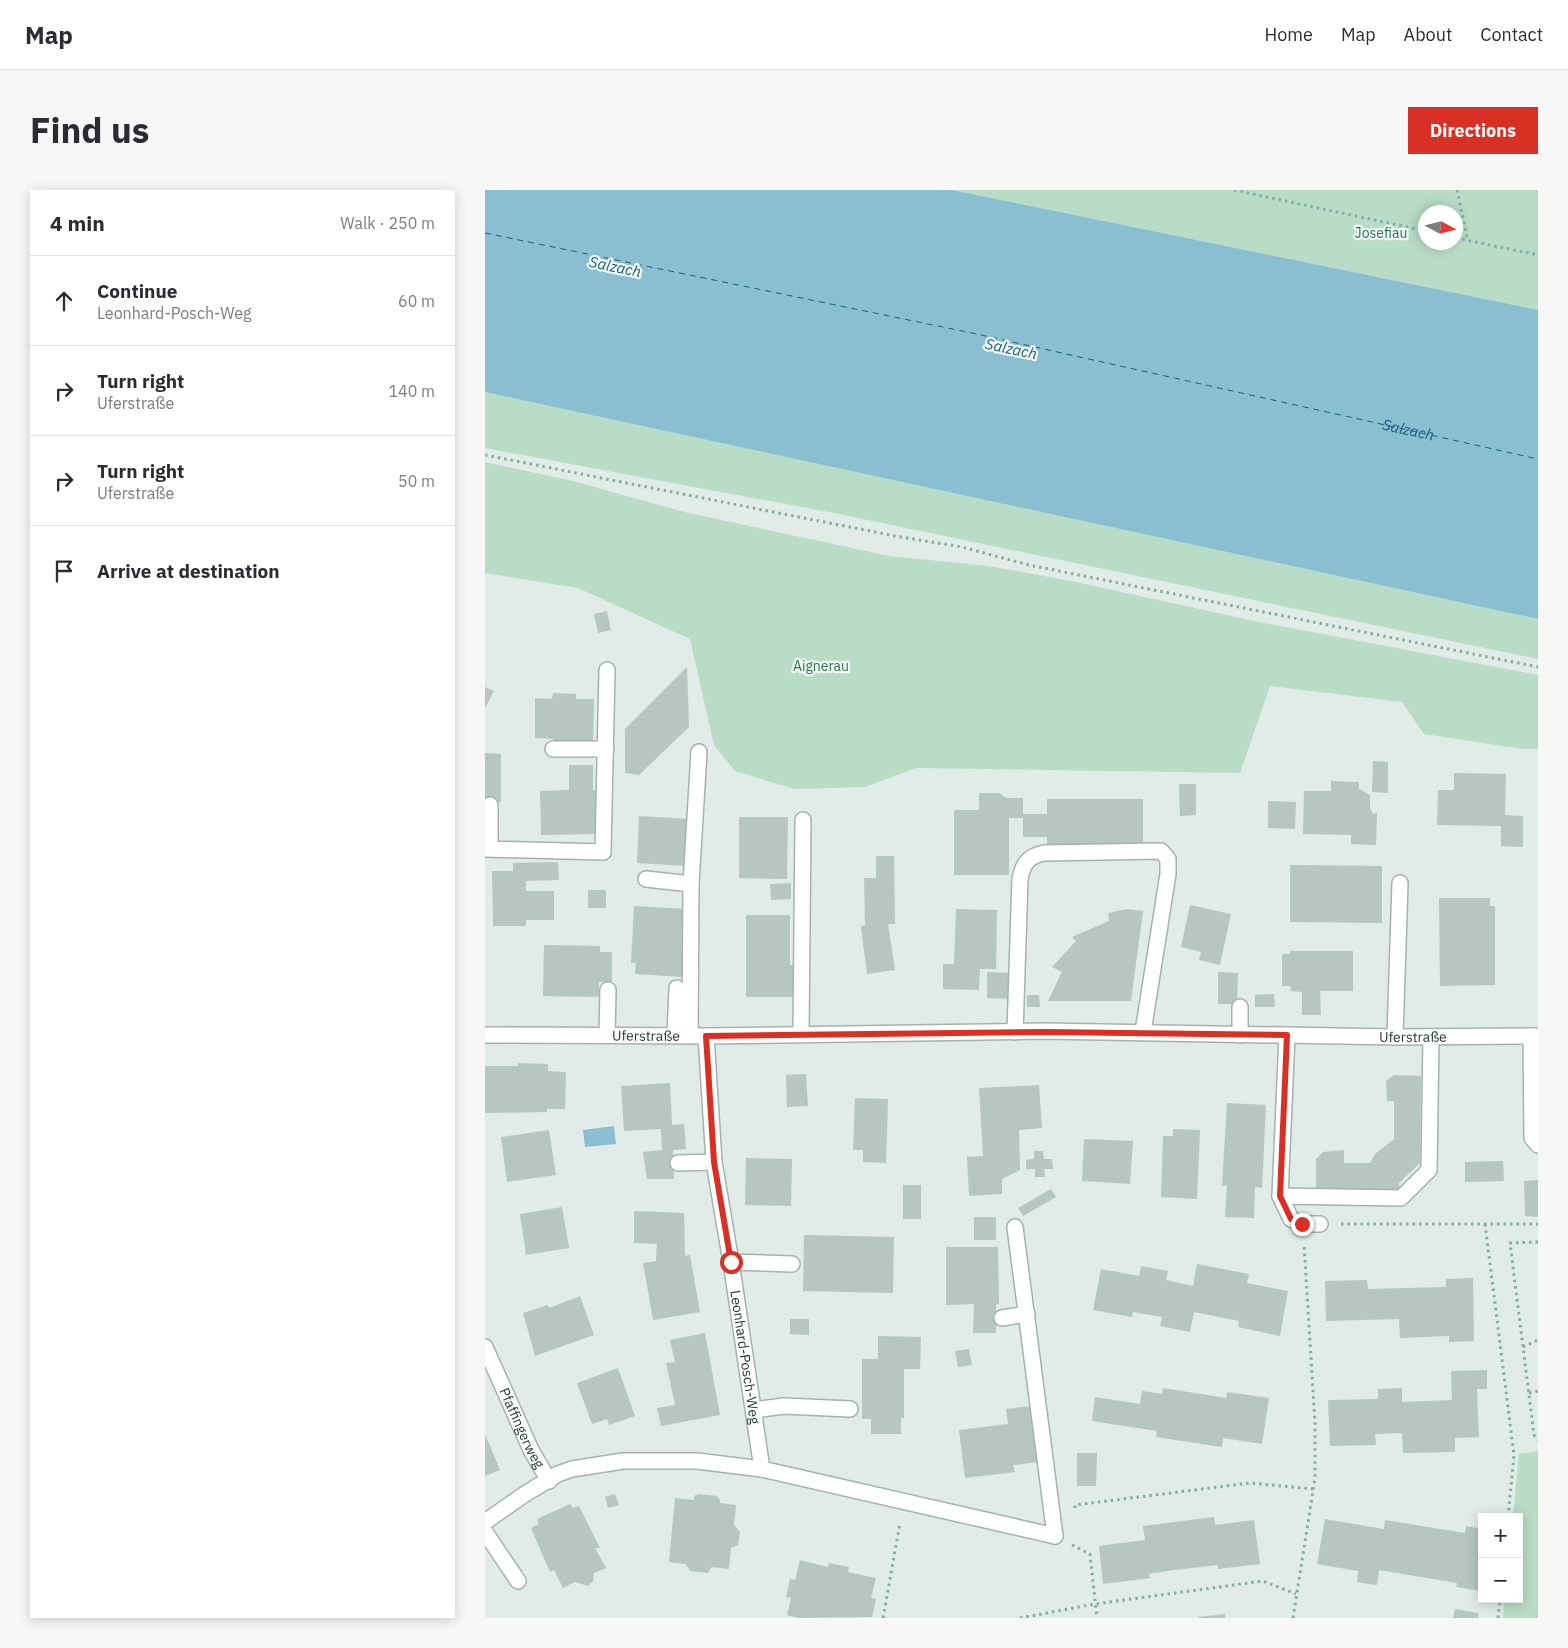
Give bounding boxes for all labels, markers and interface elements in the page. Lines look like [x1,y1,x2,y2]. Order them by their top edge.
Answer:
text: Map [25,19,73,51]
text: Home [1265,23,1313,46]
text: Map [1341,23,1376,46]
text: About [1404,23,1452,46]
text: Contact [1480,23,1543,46]
text: Find us [30,107,149,153]
button: Directions [1408,107,1538,154]
north arrow [1418,205,1463,250]
text: 4 min [50,209,105,237]
text: Walk · 250 m [340,213,435,233]
park label: Josefiau [1355,224,1407,242]
water label: Salzach [587,252,643,281]
text: Continue [97,279,177,303]
icon: ahead [50,287,78,315]
text: 60 m [398,291,435,311]
text: Leonhard-Posch-Weg [97,303,252,323]
water label: Salzach [983,334,1039,363]
text: Turn right [97,369,184,393]
icon: right [50,377,78,405]
text: 140 m [388,381,435,401]
text: Uferstraße [97,393,174,413]
water label: Salzach [1381,415,1436,445]
text: Turn right [97,459,184,483]
icon: right [50,467,78,495]
text: 50 m [398,471,435,491]
text: Uferstraße [97,483,174,503]
icon: arrive [50,557,78,585]
text: Arrive at destination [97,559,280,583]
park label: Aignerau [793,657,849,675]
street label: Uferstraße [612,1027,680,1045]
street label: Uferstraße [1379,1028,1447,1046]
route end [1291,1213,1314,1236]
route start [720,1251,743,1274]
street label: Leonhard-Posch-Weg [726,1289,764,1426]
street label: Pfaffingerweg [495,1385,549,1472]
map controls [1478,1513,1523,1603]
button: + [1478,1513,1523,1558]
button: − [1478,1558,1523,1603]

